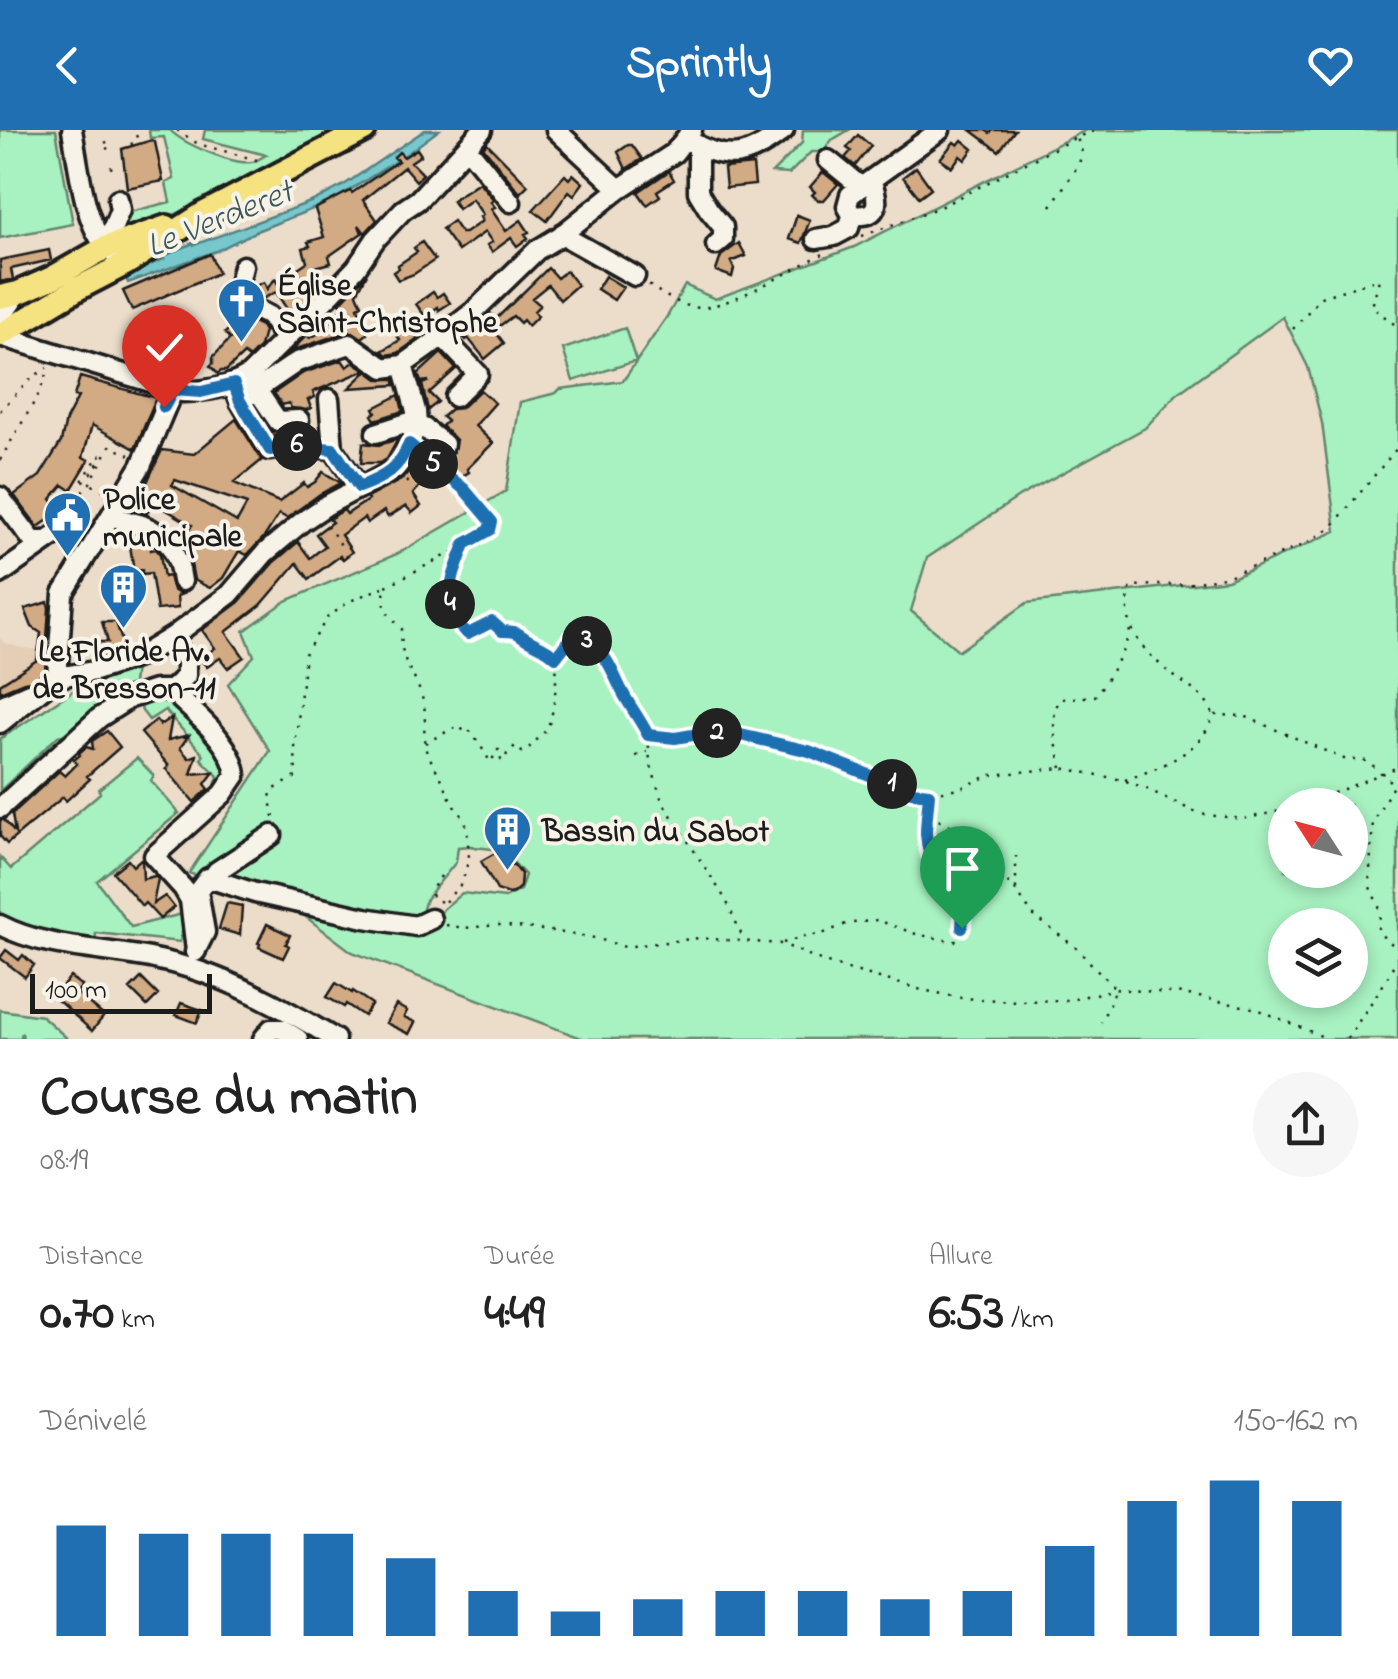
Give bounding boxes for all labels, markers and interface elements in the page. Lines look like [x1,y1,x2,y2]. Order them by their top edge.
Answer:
text: Sprintly [626,32,772,98]
icon: back [40,38,95,93]
icon: heart [1303,38,1358,93]
water label: Le Verderet [139,167,304,273]
place label: Église Saint-Christophe [277,264,499,348]
church icon: Église Saint-Christophe [216,276,268,344]
pin [122,305,207,408]
icon: check [137,320,192,375]
pin: 6 [272,421,322,471]
text: 6 [291,425,303,466]
pin: 5 [408,439,458,489]
text: 5 [425,443,441,484]
place label: Police municipale [103,478,244,562]
public building icon: Police municipale [42,490,94,558]
building icon: Le Floride Av. de Bresson-11 [98,562,150,630]
pin: 4 [425,579,475,629]
text: 4 [444,583,456,624]
pin: 3 [562,616,612,666]
text: 3 [581,620,593,661]
place label: Le Floride Av. de Bresson-11 [32,630,216,714]
pin: 2 [692,708,742,758]
text: 2 [710,712,724,753]
pin: 1 [867,759,917,809]
text: 1 [888,763,896,804]
north arrow [1268,788,1368,888]
map controls [1268,788,1368,1008]
building icon: Bassin du Sabot [481,804,533,872]
place label: Bassin du Sabot [540,810,769,857]
pin [920,826,1005,929]
icon: arrive [935,841,990,896]
button: layers [1268,908,1368,1008]
scale bar [30,969,212,1014]
text: 100 m [45,971,107,1012]
text: Course du matin [40,1060,417,1140]
button: share [1253,1072,1358,1177]
text: 08:19 [40,1138,88,1185]
text: Distance [40,1237,143,1278]
text: Durée [484,1237,555,1278]
text: Allure [929,1237,992,1278]
text: 0.70 [40,1278,114,1351]
text: 4:49 [484,1278,545,1351]
text: 6:53 [929,1278,1004,1351]
text: km [114,1300,155,1341]
text: /km [1004,1300,1054,1341]
text: Dénivelé [40,1399,147,1446]
text: 150–162 m [1233,1399,1358,1446]

